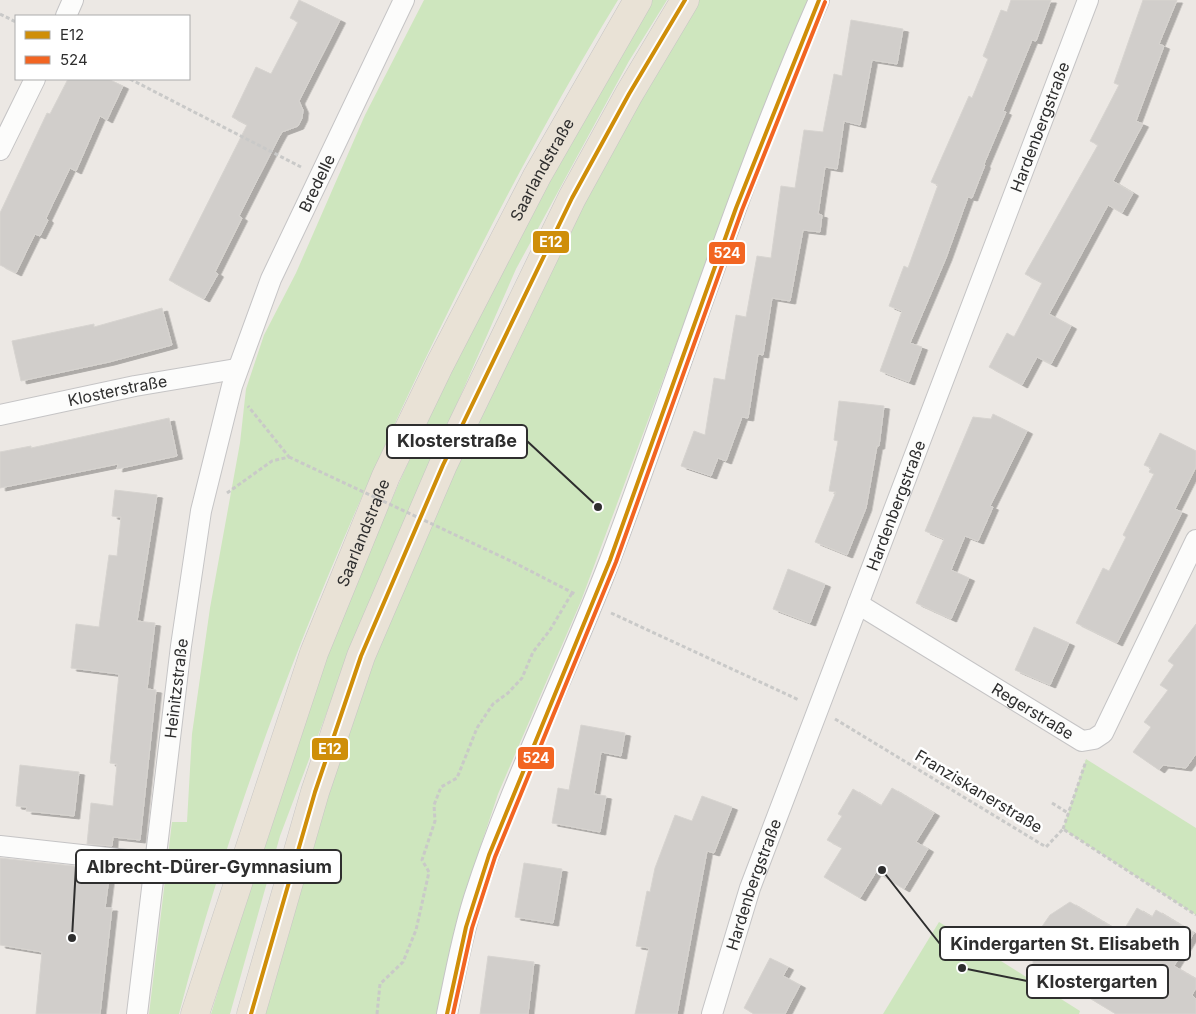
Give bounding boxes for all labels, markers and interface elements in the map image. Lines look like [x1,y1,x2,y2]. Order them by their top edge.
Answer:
legend [15,15,190,80]
text: E12 [60,25,84,44]
text: 524 [60,50,88,69]
street label: Hardenbergstraße [1006,59,1074,195]
street label: Saarlandstraße [505,114,578,224]
street label: Bredelle [294,151,339,215]
line badge: E12 [532,230,570,254]
text: E12 [539,233,563,250]
line badge: 524 [708,241,746,265]
text: 524 [713,244,741,261]
street label: Klosterstraße [66,371,169,410]
callout: Klosterstraße [387,425,527,458]
text: Klosterstraße [397,430,517,451]
street label: Hardenbergstraße [862,437,929,573]
street label: Saarlandstraße [332,476,394,589]
street label: Heinitzstraße [160,637,192,739]
street label: Regerstraße [988,678,1078,744]
line badge: E12 [311,737,349,761]
text: E12 [318,740,342,757]
street label: Franziskanerstraße [912,745,1046,837]
line badge: 524 [517,746,555,770]
text: 524 [522,749,550,766]
street label: Hardenbergstraße [722,816,785,953]
callout: Albrecht-Dürer-Gymnasium [76,850,341,883]
text: Albrecht-Dürer-Gymnasium [86,856,332,877]
callout: Kindergarten St. Elisabeth [940,927,1190,960]
text: Kindergarten St. Elisabeth [950,933,1180,954]
callout: Klostergarten [1027,965,1168,998]
text: Klostergarten [1037,971,1157,992]

